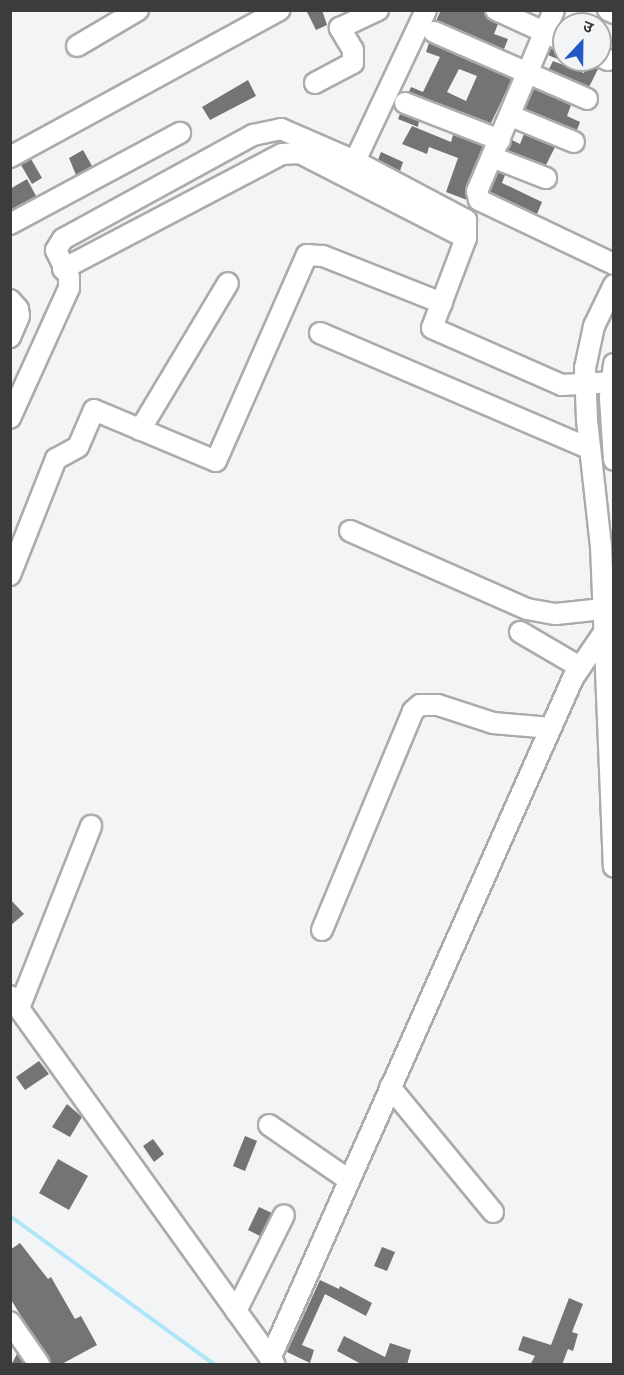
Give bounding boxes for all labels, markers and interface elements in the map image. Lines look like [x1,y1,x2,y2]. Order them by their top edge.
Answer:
north arrow [552,12,612,72]
text: उ [580,16,596,38]

